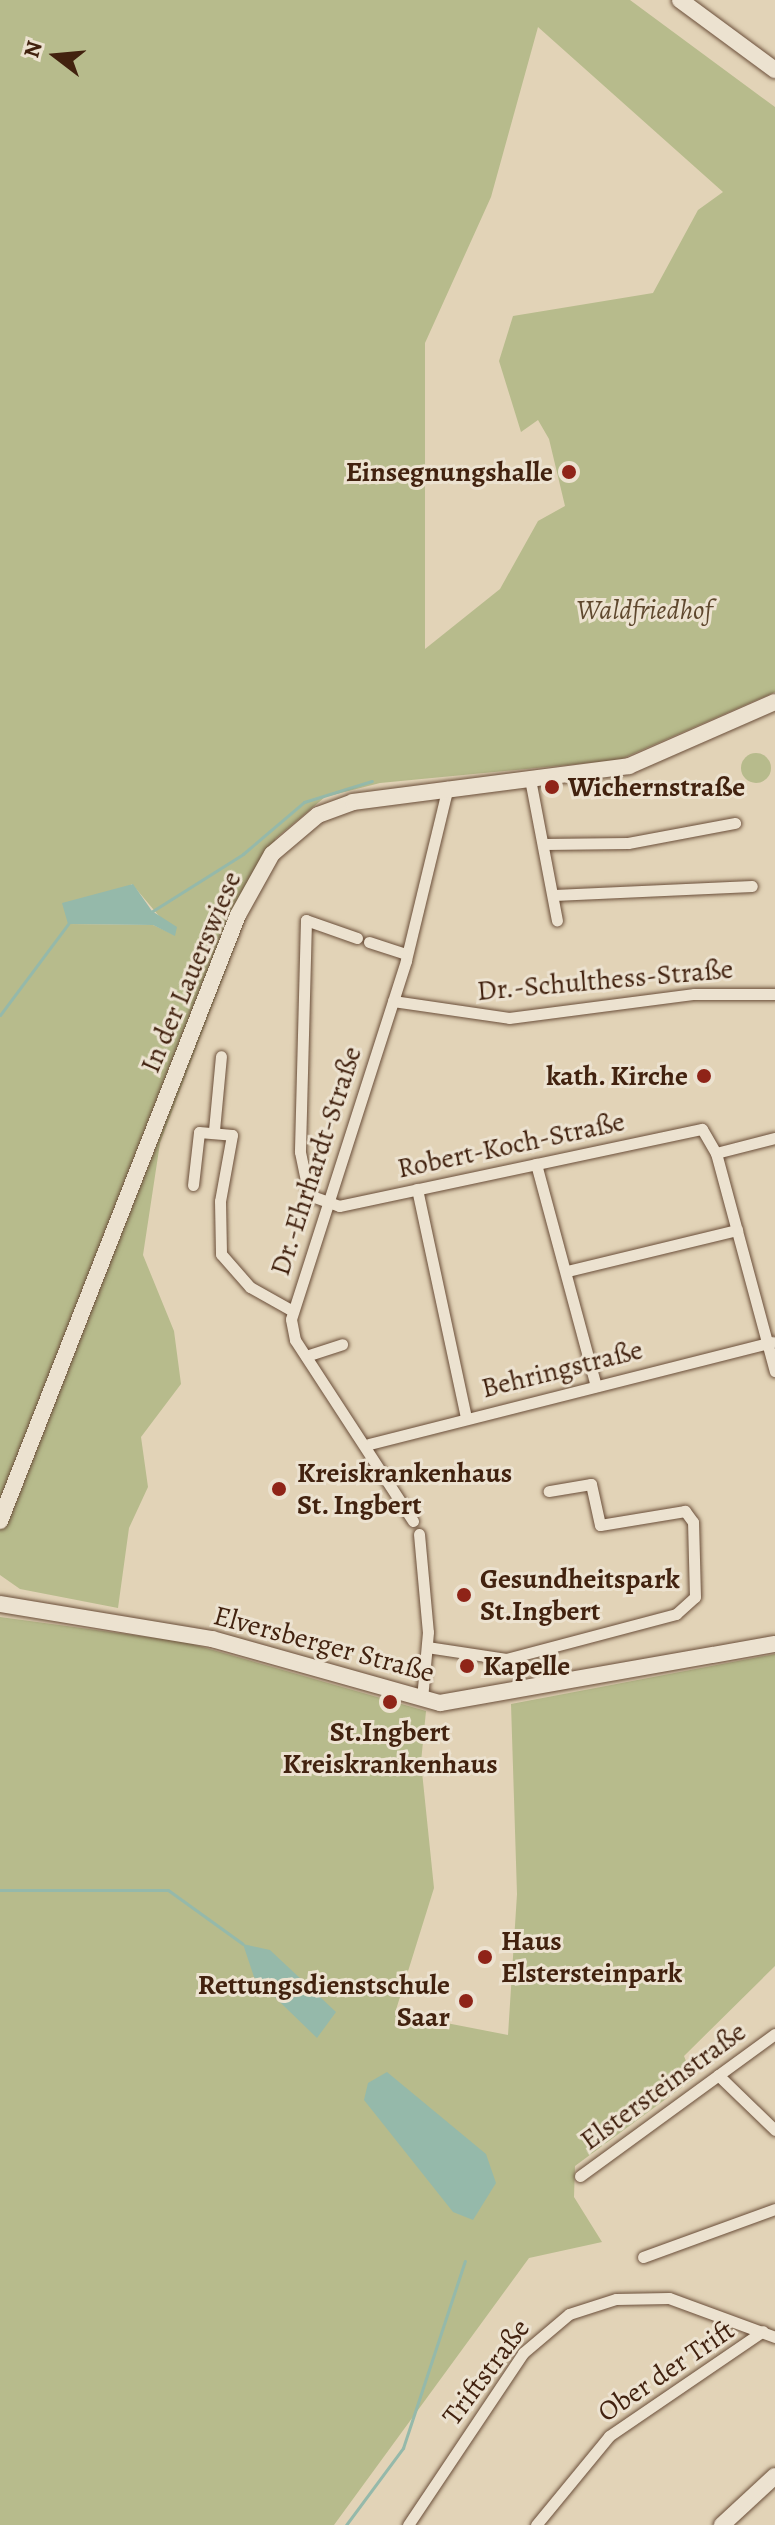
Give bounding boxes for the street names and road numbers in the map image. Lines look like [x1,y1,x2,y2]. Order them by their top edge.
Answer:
street label: In der Lauerswiese [133,866,249,1078]
street label: Dr.-Schulthess-Straße [476,952,734,1008]
street label: Dr.-Ehrhardt-Straße [263,1042,369,1280]
street label: Robert-Koch-Straße [394,1104,628,1186]
street label: Behringstraße [478,1333,646,1405]
street label: Elversberger Straße [210,1598,438,1690]
street label: Elstersteinstraße [574,2015,752,2157]
street label: Triftstraße [435,2312,537,2432]
street label: Ober der Trift [591,2313,741,2429]

